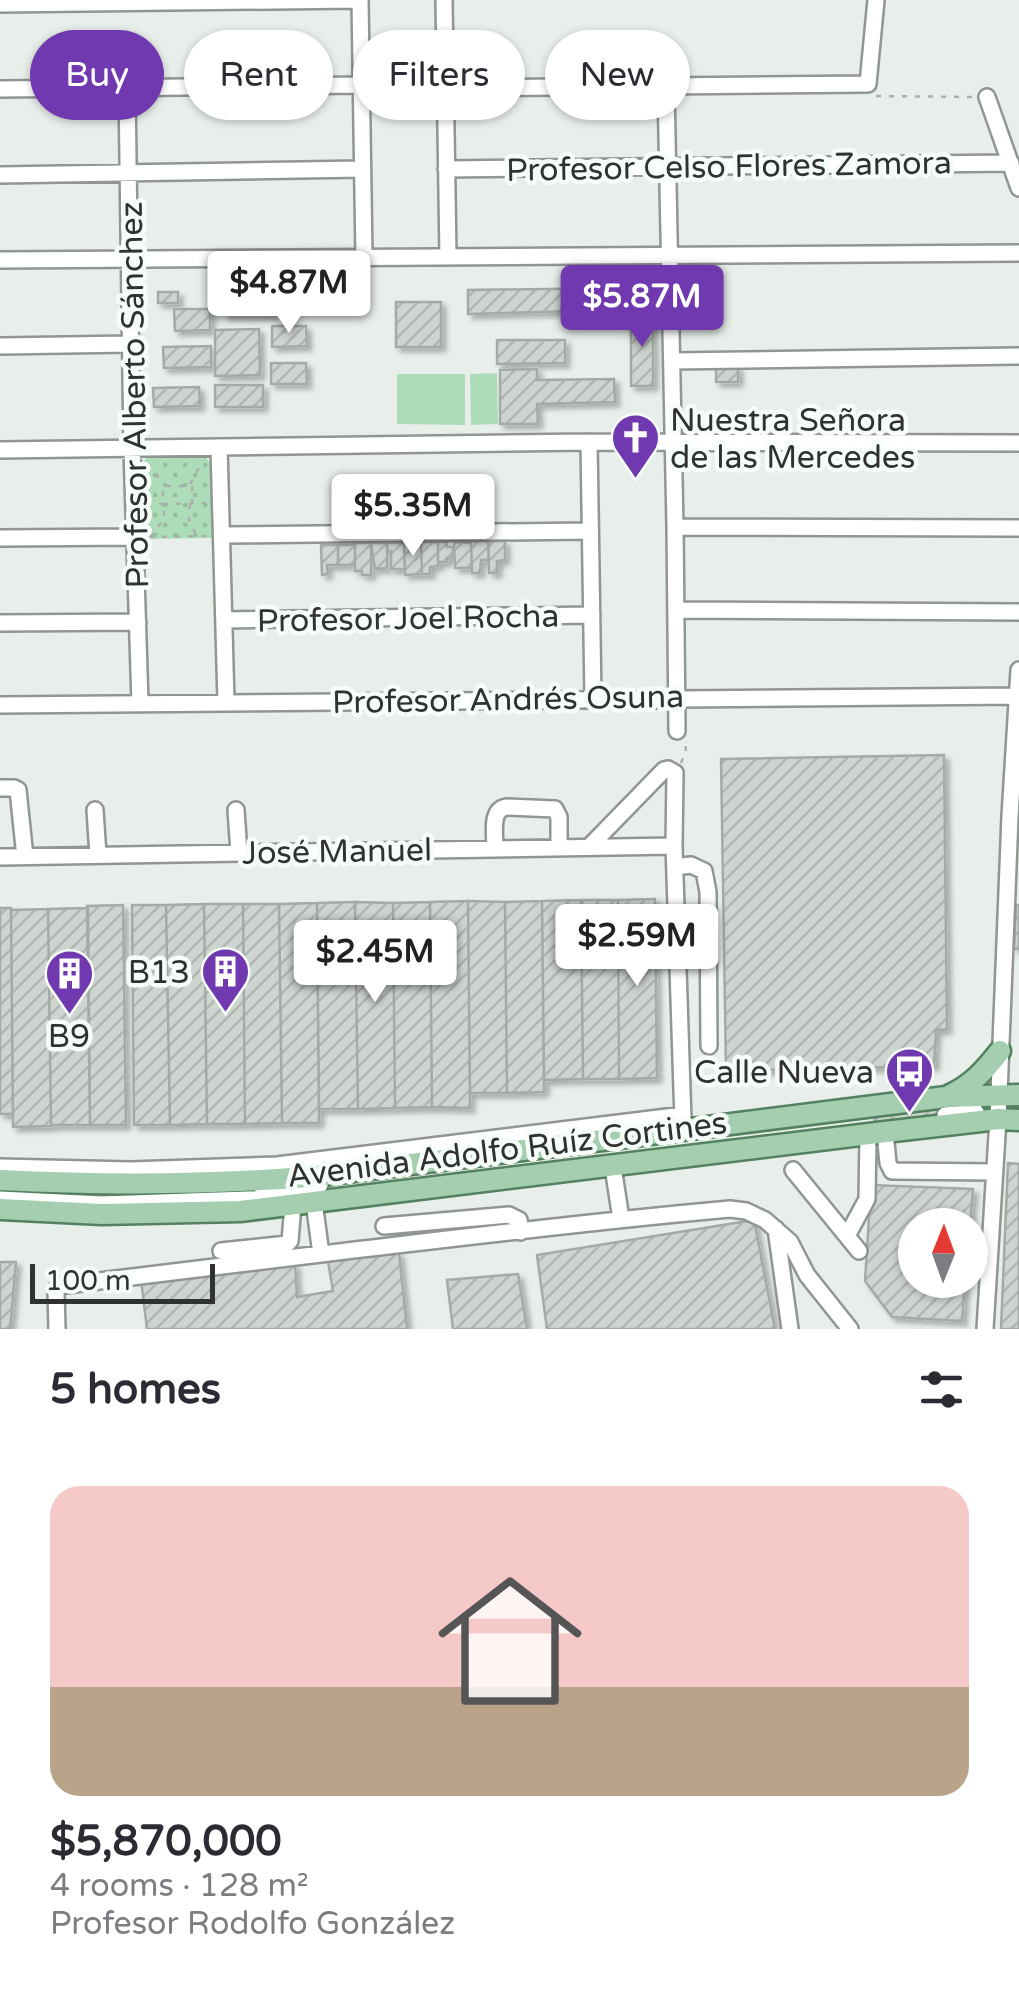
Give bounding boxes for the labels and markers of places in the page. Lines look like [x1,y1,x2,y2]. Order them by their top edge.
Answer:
pin: $4.87M [208,251,370,336]
pin: $5.87M [561,265,723,350]
place label: Nuestra Señora de las Mercedes [670,402,915,477]
church icon: Nuestra Señora de las Mercedes [609,412,661,480]
pin: $5.35M [332,474,494,559]
pin: $2.59M [556,904,718,989]
pin: $2.45M [294,920,456,1005]
building icon: B13 [199,946,251,1014]
building icon: B9 [43,948,95,1016]
place label: B13 [128,954,190,992]
place label: B9 [48,1018,90,1056]
bus stop icon: Calle Nueva [883,1046,935,1114]
place label: Calle Nueva [694,1054,874,1092]

